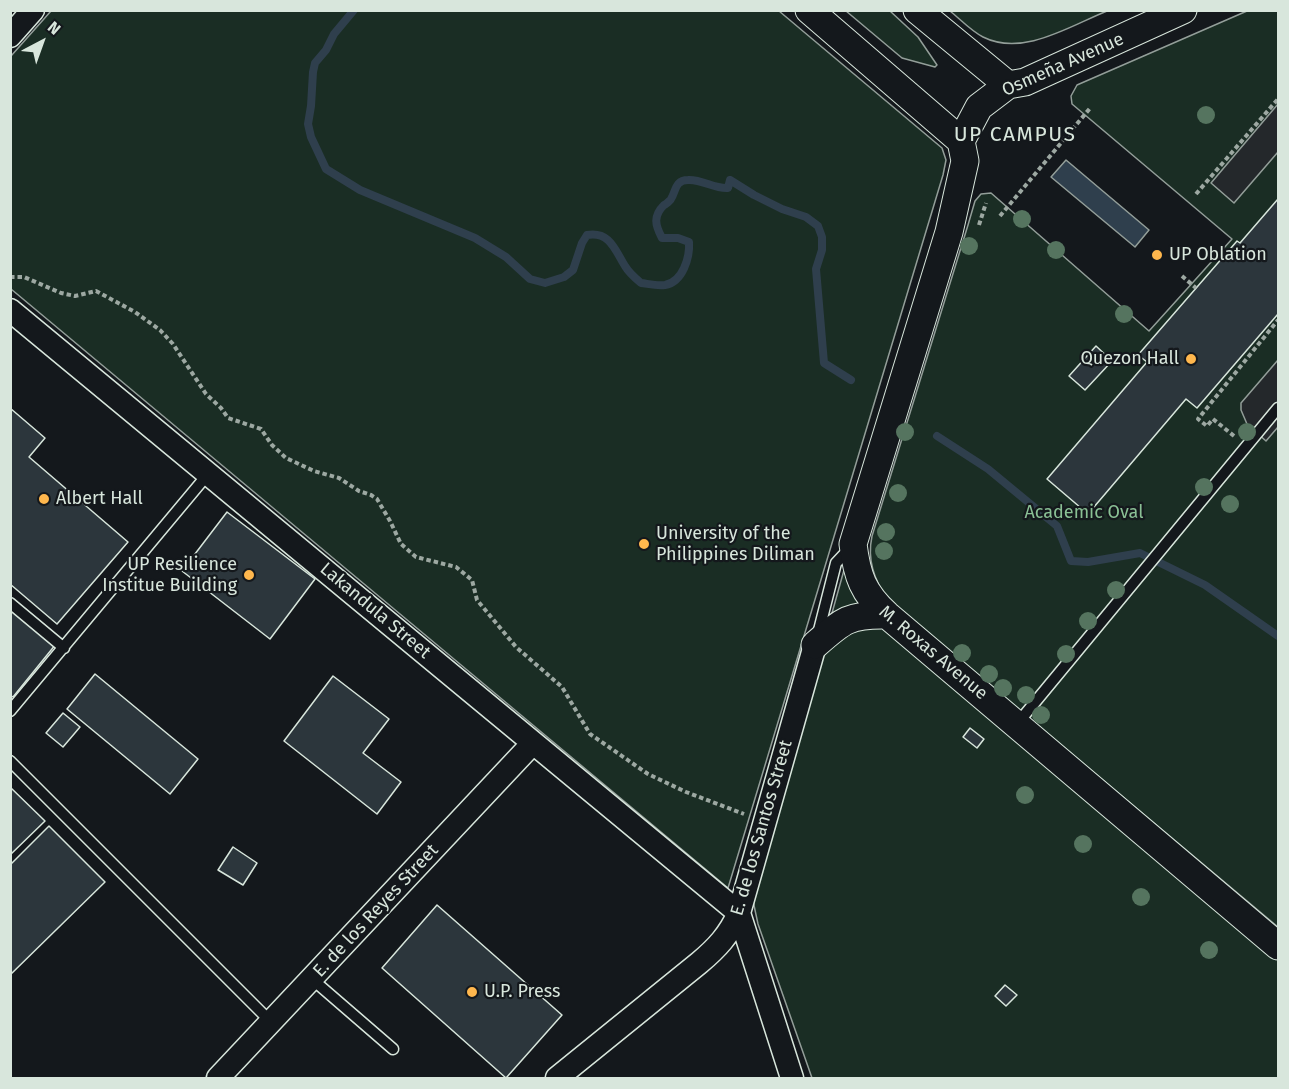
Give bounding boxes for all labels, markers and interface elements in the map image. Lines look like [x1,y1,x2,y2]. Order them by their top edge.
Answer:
north arrow [12,12,72,72]
text: N [44,17,64,39]
street label: Osmeña Avenue [999,29,1127,101]
district label: UP CAMPUS [954,122,1076,148]
place label: UP Oblation [1169,244,1267,266]
marker: UP Oblation [1150,248,1164,262]
place label: Quezon Hall [1080,348,1179,370]
marker: Quezon Hall [1184,352,1198,366]
place label: Albert Hall [56,488,143,510]
marker: Albert Hall [37,492,51,506]
park label: Academic Oval [1025,502,1143,524]
place label: University of the Philippines Diliman [656,523,815,566]
marker: University of the Philippines Diliman [637,537,651,551]
place label: UP Resilience Institue Building [102,554,237,596]
street label: Lakandula Street [315,558,435,664]
marker: UP Resilience Institue Building [242,568,256,582]
street label: M. Roxas Avenue [874,601,992,705]
street label: E. de los Santos Street [727,738,797,918]
street label: E. de los Reyes Street [309,840,443,982]
place label: U.P. Press [484,981,560,1003]
marker: U.P. Press [465,985,479,999]

